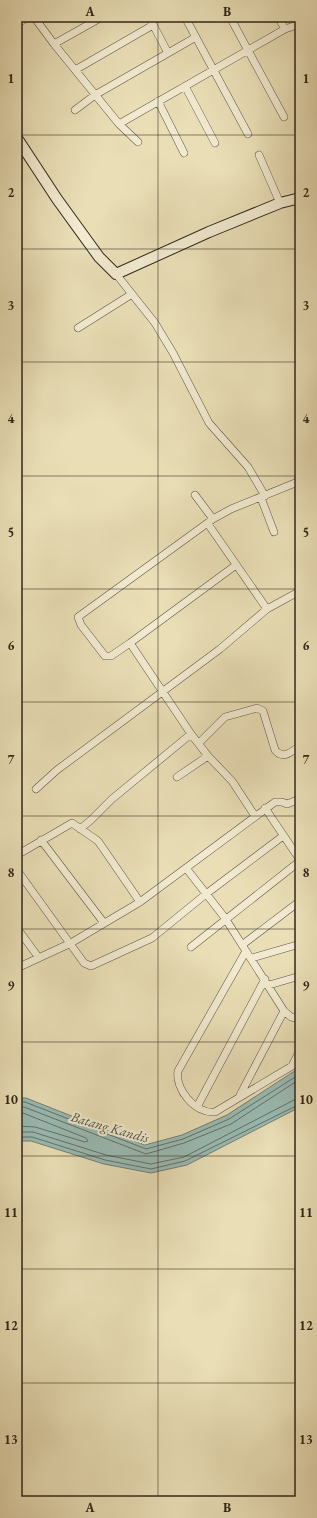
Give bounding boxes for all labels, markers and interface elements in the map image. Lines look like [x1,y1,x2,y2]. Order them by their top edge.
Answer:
text: A [84,3,95,20]
text: B [223,3,231,20]
text: 1 [8,70,15,87]
text: 1 [303,70,310,87]
text: 2 [8,184,15,201]
text: 2 [303,184,310,201]
text: 3 [8,297,15,314]
text: 3 [303,297,310,314]
text: 4 [8,410,15,427]
text: 4 [303,410,310,427]
text: 5 [8,524,14,541]
text: 5 [303,524,309,541]
text: 6 [8,637,15,654]
text: 6 [303,637,310,654]
text: 7 [8,751,15,768]
text: 7 [303,751,310,768]
text: 8 [8,864,15,881]
text: 8 [303,864,310,881]
text: 9 [8,977,15,994]
text: 9 [303,977,310,994]
text: 10 [4,1091,18,1108]
text: 10 [299,1091,313,1108]
water label: Batang Kandis [68,1107,151,1147]
text: 11 [4,1204,18,1221]
text: 11 [299,1204,313,1221]
text: 12 [4,1317,18,1334]
text: 12 [299,1317,313,1334]
text: 13 [4,1431,18,1448]
text: 13 [299,1431,313,1448]
text: A [84,1499,95,1516]
text: B [223,1499,231,1516]

